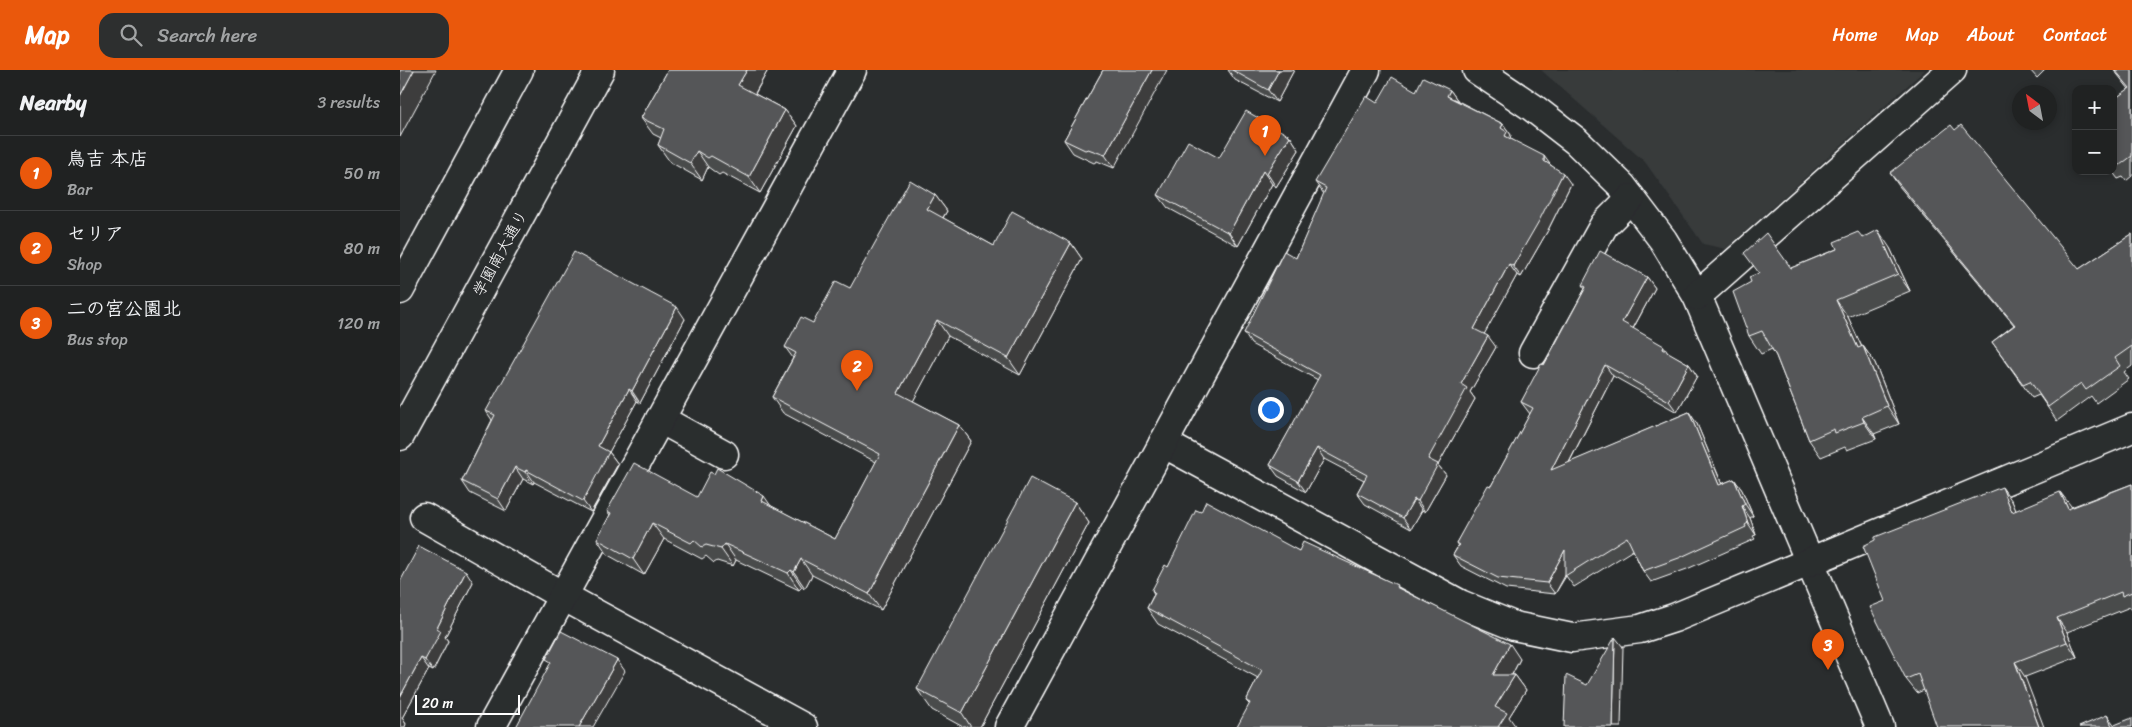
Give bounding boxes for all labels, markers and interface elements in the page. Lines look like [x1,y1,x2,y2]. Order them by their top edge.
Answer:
search box [99,13,449,58]
text: Map [25,14,69,56]
text: Search here [157,19,257,52]
text: Home [1833,19,1878,51]
text: Map [1906,19,1939,51]
text: About [1967,19,2015,51]
text: Contact [2043,19,2107,51]
icon: search [117,21,145,49]
text: Nearby [20,84,86,122]
north arrow [2012,85,2057,130]
map controls [2072,85,2117,175]
button: + [2072,85,2117,130]
text: 3 results [317,88,380,117]
pin: 1 [1249,115,1281,156]
button: − [2072,130,2117,175]
text: 鳥吉 本店 [67,142,148,175]
text: 1 [33,159,39,188]
text: 50 m [344,159,380,188]
text: Bar [67,175,92,204]
street label: 学園南大通り [464,204,536,302]
text: セリア [67,217,124,250]
text: 2 [31,234,41,263]
text: 80 m [344,234,380,263]
text: Shop [67,250,102,279]
text: 二の宮公園北 [67,292,181,325]
text: 3 [32,309,40,338]
text: 120 m [337,309,380,338]
text: Bus stop [67,325,128,354]
pin: 2 [841,350,873,391]
your location [1258,397,1284,423]
pin: 3 [1812,629,1844,670]
text: 20 m [422,691,453,716]
scale bar [415,692,520,715]

